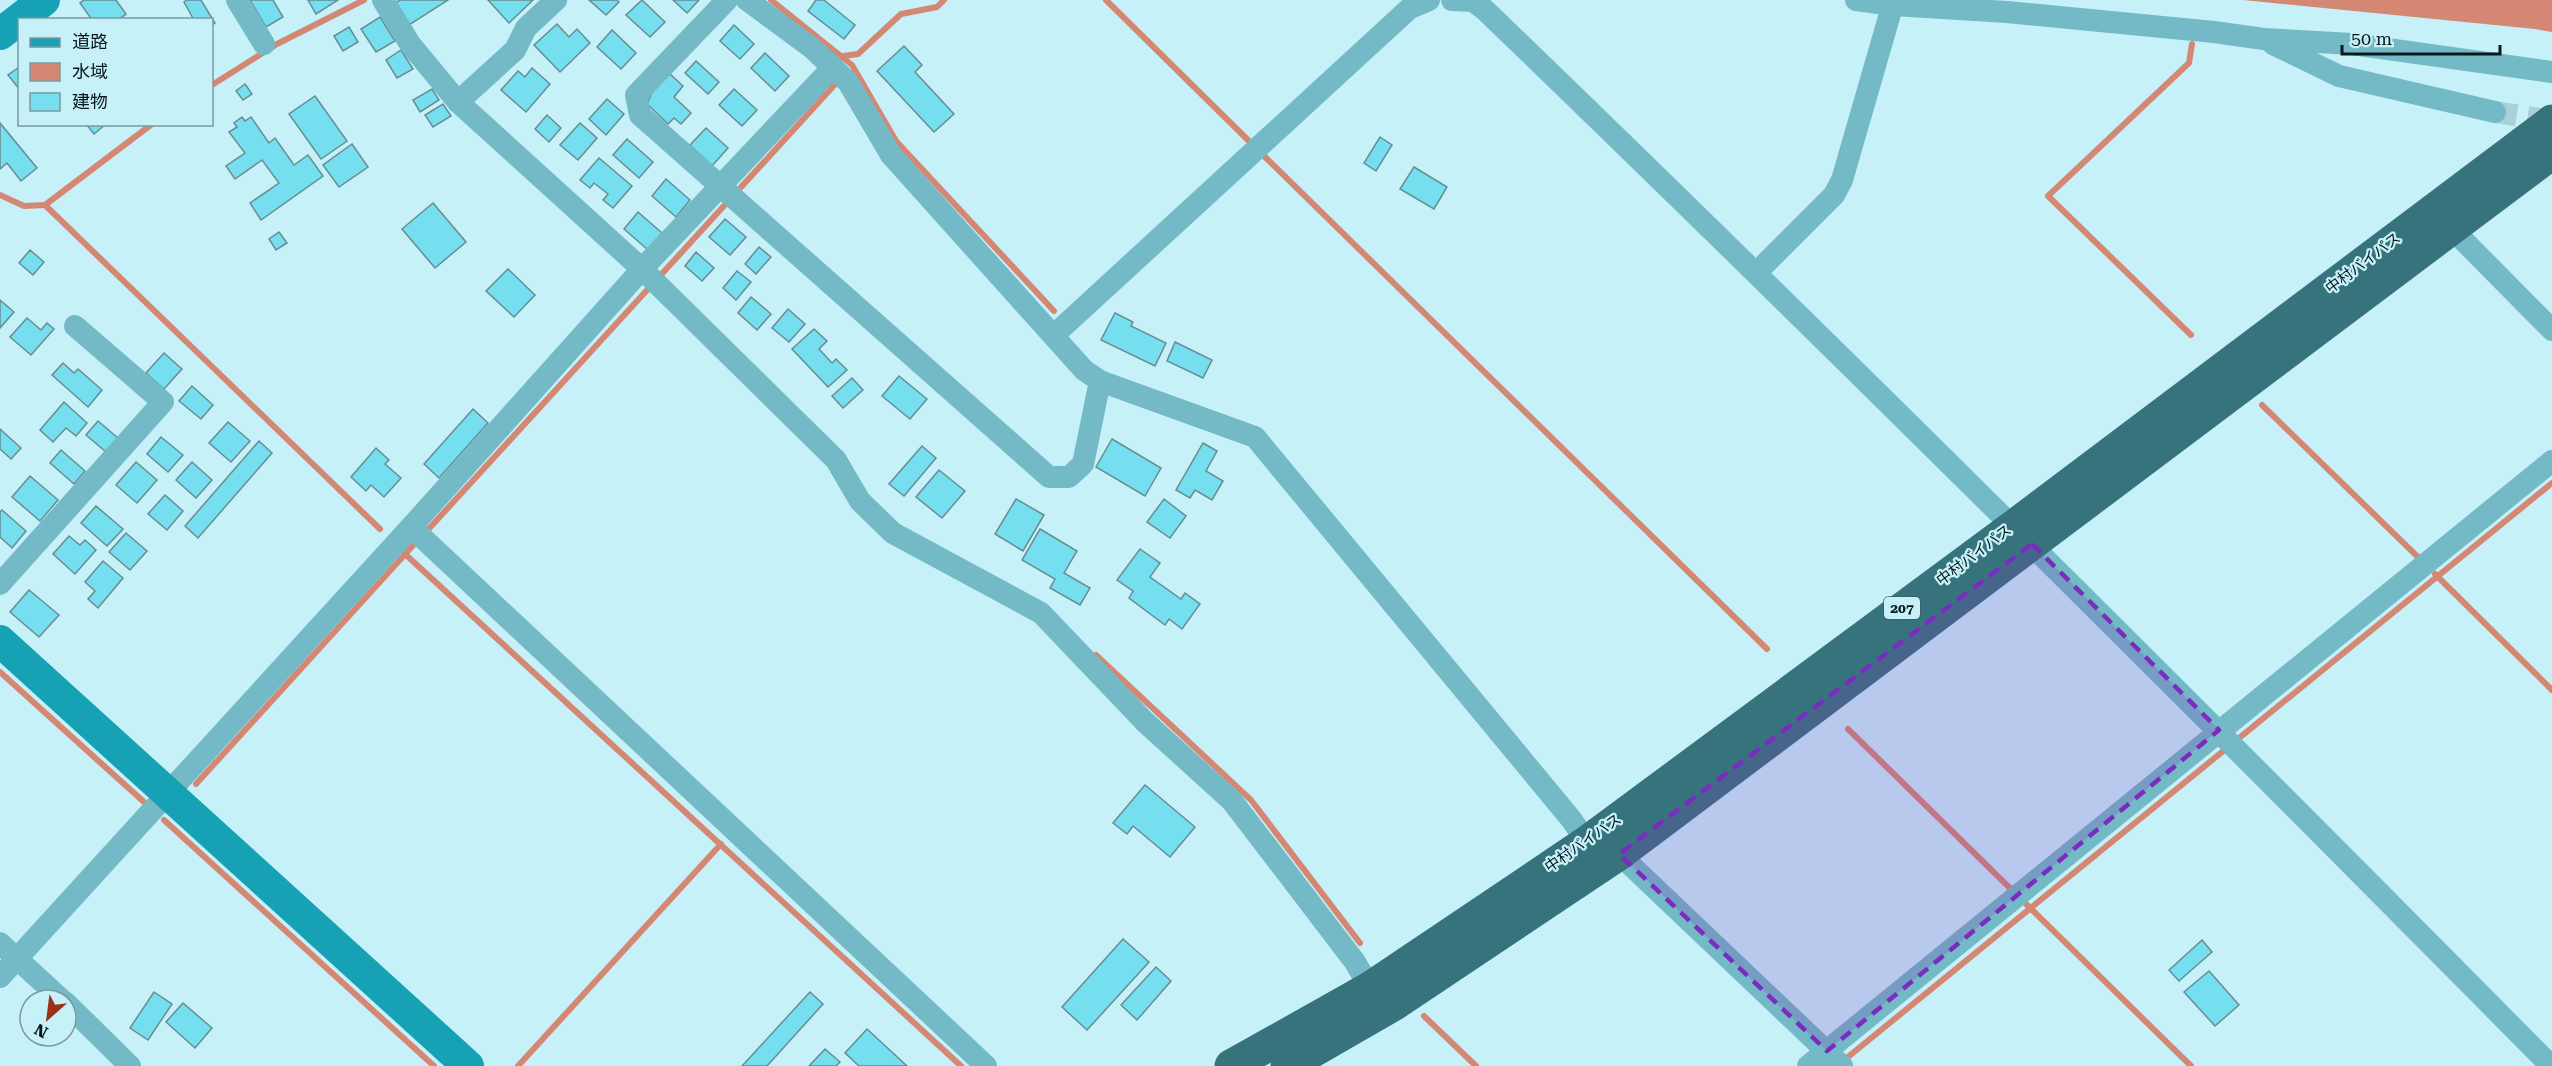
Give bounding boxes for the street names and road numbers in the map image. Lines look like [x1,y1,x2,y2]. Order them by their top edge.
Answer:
street label: 中村バイパス [2322,229,2404,297]
street label: 中村バイパス [1933,521,2015,589]
road number: 207 [1884,597,1920,619]
street label: 中村バイパス [1541,810,1625,876]

